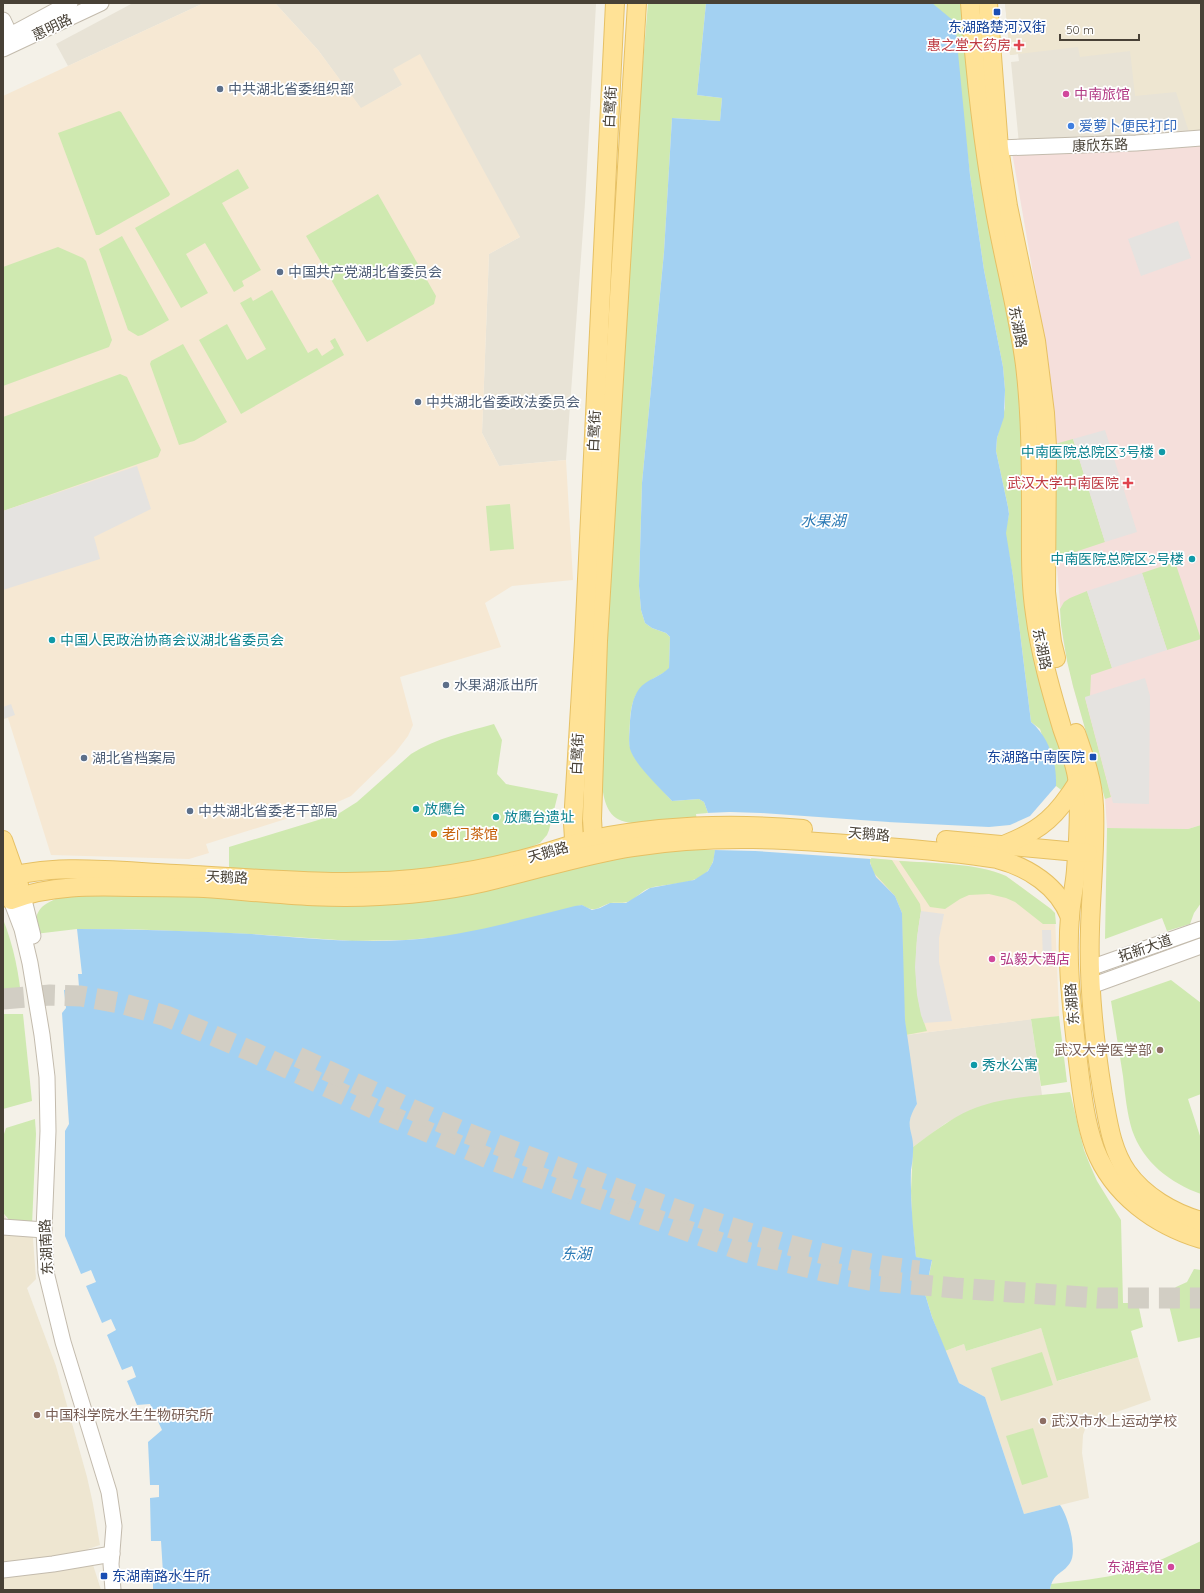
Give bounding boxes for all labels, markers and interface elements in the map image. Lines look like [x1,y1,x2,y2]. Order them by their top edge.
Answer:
marker: 东湖路楚河汉街 [992,7,1002,17]
street label: 惠明路 [29,10,75,44]
scale bar [1060,16,1139,42]
place label: 东湖路楚河汉街 [948,18,1046,36]
text: 50 m [1066,22,1094,37]
place label: 惠之堂大药房 [927,36,1011,54]
marker: 惠之堂大药房 [1014,40,1024,50]
place label: 中共湖北省委组织部 [228,80,354,98]
marker: 中共湖北省委组织部 [215,84,225,94]
place label: 中南旅馆 [1074,85,1130,103]
street label: 白鹭街 [600,86,620,128]
marker: 中南旅馆 [1061,89,1071,99]
place label: 爱萝卜便民打印 [1079,117,1177,135]
marker: 爱萝卜便民打印 [1066,121,1076,131]
street label: 康欣东路 [1072,135,1128,155]
place label: 中国共产党湖北省委员会 [288,263,442,281]
marker: 中国共产党湖北省委员会 [275,267,285,277]
street label: 东湖路 [1005,305,1031,349]
place label: 中共湖北省委政法委员会 [426,393,580,411]
marker: 中共湖北省委政法委员会 [413,397,423,407]
street label: 白鹭街 [584,410,604,452]
place label: 中南医院总院区3号楼 [1021,443,1154,461]
marker: 中南医院总院区3号楼 [1157,447,1167,457]
place label: 武汉大学中南医院 [1007,474,1119,492]
marker: 武汉大学中南医院 [1122,477,1134,489]
water label: 水果湖 [800,511,847,530]
place label: 中南医院总院区2号楼 [1050,550,1184,568]
marker: 中南医院总院区2号楼 [1187,554,1197,564]
street label: 东湖路 [1029,627,1055,671]
place label: 中国人民政治协商会议湖北省委员会 [60,631,284,649]
marker: 中国人民政治协商会议湖北省委员会 [47,635,57,645]
place label: 水果湖派出所 [454,676,538,694]
marker: 水果湖派出所 [441,680,451,690]
street label: 白鹭街 [567,733,587,775]
place label: 东湖路中南医院 [987,748,1085,766]
place label: 湖北省档案局 [92,749,176,767]
marker: 东湖路中南医院 [1088,752,1098,762]
marker: 湖北省档案局 [79,753,89,763]
place label: 放鹰台 [424,800,466,818]
place label: 中共湖北省委老干部局 [198,802,338,820]
marker: 放鹰台 [411,804,421,814]
marker: 中共湖北省委老干部局 [185,806,195,816]
place label: 放鹰台遗址 [504,808,574,826]
marker: 放鹰台遗址 [491,812,501,822]
street label: 天鹅路 [847,823,891,845]
place label: 老门茶馆 [442,825,498,843]
marker: 老门茶馆 [429,829,439,839]
street label: 天鹅路 [525,838,571,866]
street label: 天鹅路 [206,867,248,887]
street label: 拓新大道 [1116,930,1174,966]
place label: 弘毅大酒店 [1000,950,1070,968]
marker: 弘毅大酒店 [987,954,997,964]
street label: 东湖路 [1061,982,1083,1026]
place label: 武汉大学医学部 [1054,1041,1152,1059]
marker: 武汉大学医学部 [1155,1045,1165,1055]
place label: 秀水公寓 [982,1056,1038,1074]
marker: 秀水公寓 [969,1060,979,1070]
street label: 东湖南路 [36,1219,56,1275]
water label: 东湖 [561,1244,593,1263]
place label: 中国科学院水生生物研究所 [45,1406,213,1424]
marker: 中国科学院水生生物研究所 [32,1410,42,1420]
place label: 武汉市水上运动学校 [1051,1412,1177,1430]
marker: 武汉市水上运动学校 [1038,1416,1048,1426]
place label: 东湖宾馆 [1107,1558,1163,1576]
marker: 东湖宾馆 [1166,1562,1176,1572]
place label: 东湖南路水生所 [112,1567,210,1585]
marker: 东湖南路水生所 [99,1571,109,1581]

